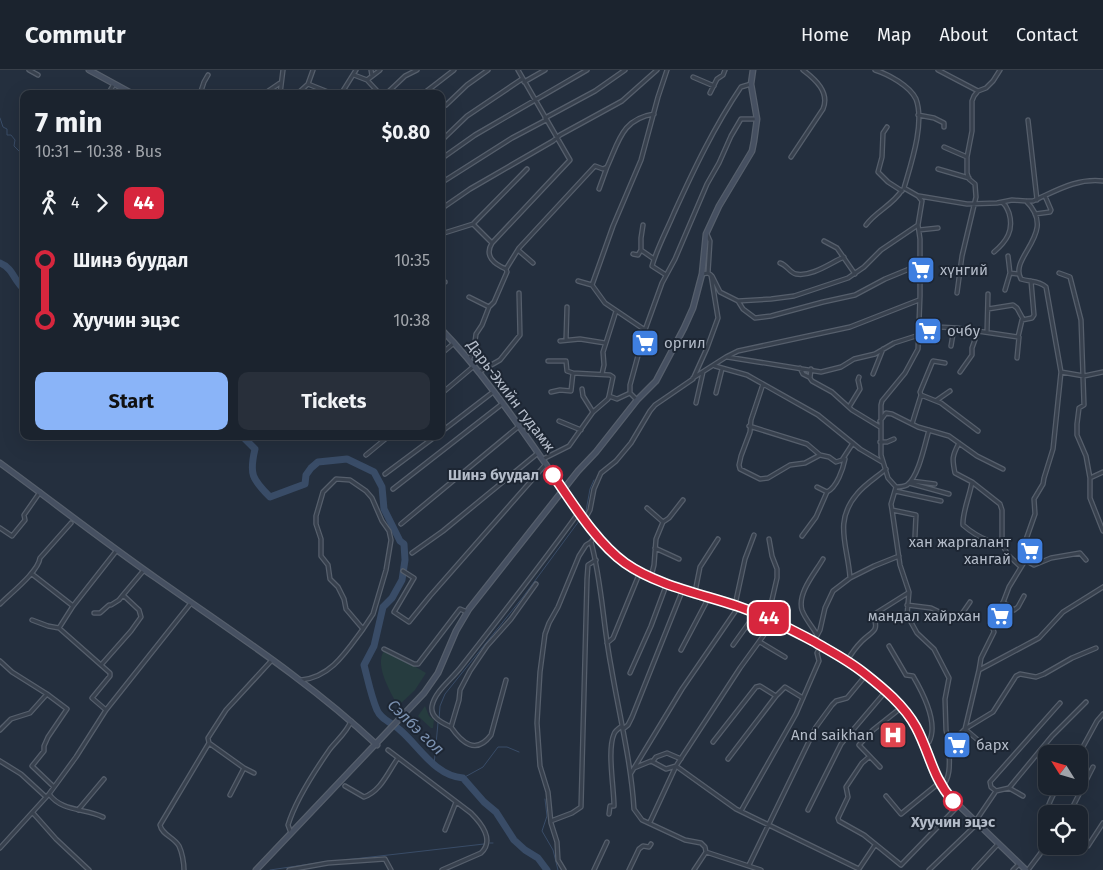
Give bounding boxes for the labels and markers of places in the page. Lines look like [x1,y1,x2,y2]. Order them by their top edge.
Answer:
supermarket icon: хүнгий [906,255,936,285]
place label: хүнгий [940,261,988,279]
supermarket icon: очбу [913,316,943,346]
place label: очбу [947,322,981,340]
supermarket icon: оргил [630,328,660,358]
place label: оргил [664,334,706,352]
marker: Шинэ буудал [543,465,563,485]
place label: Шинэ буудал [448,466,539,484]
place label: хан жаргалант хангай [909,533,1011,568]
supermarket icon: хан жаргалант хангай [1015,536,1045,566]
supermarket icon: мандал хайрхан [985,601,1015,631]
place label: мандал хайрхан [868,607,981,625]
hospital icon: And saikhan [878,720,908,750]
place label: And saikhan [791,726,874,744]
supermarket icon: барх [942,730,972,760]
place label: барх [976,736,1009,754]
marker: Хуучин эцэс [943,791,963,811]
place label: Хуучин эцэс [910,813,996,831]

